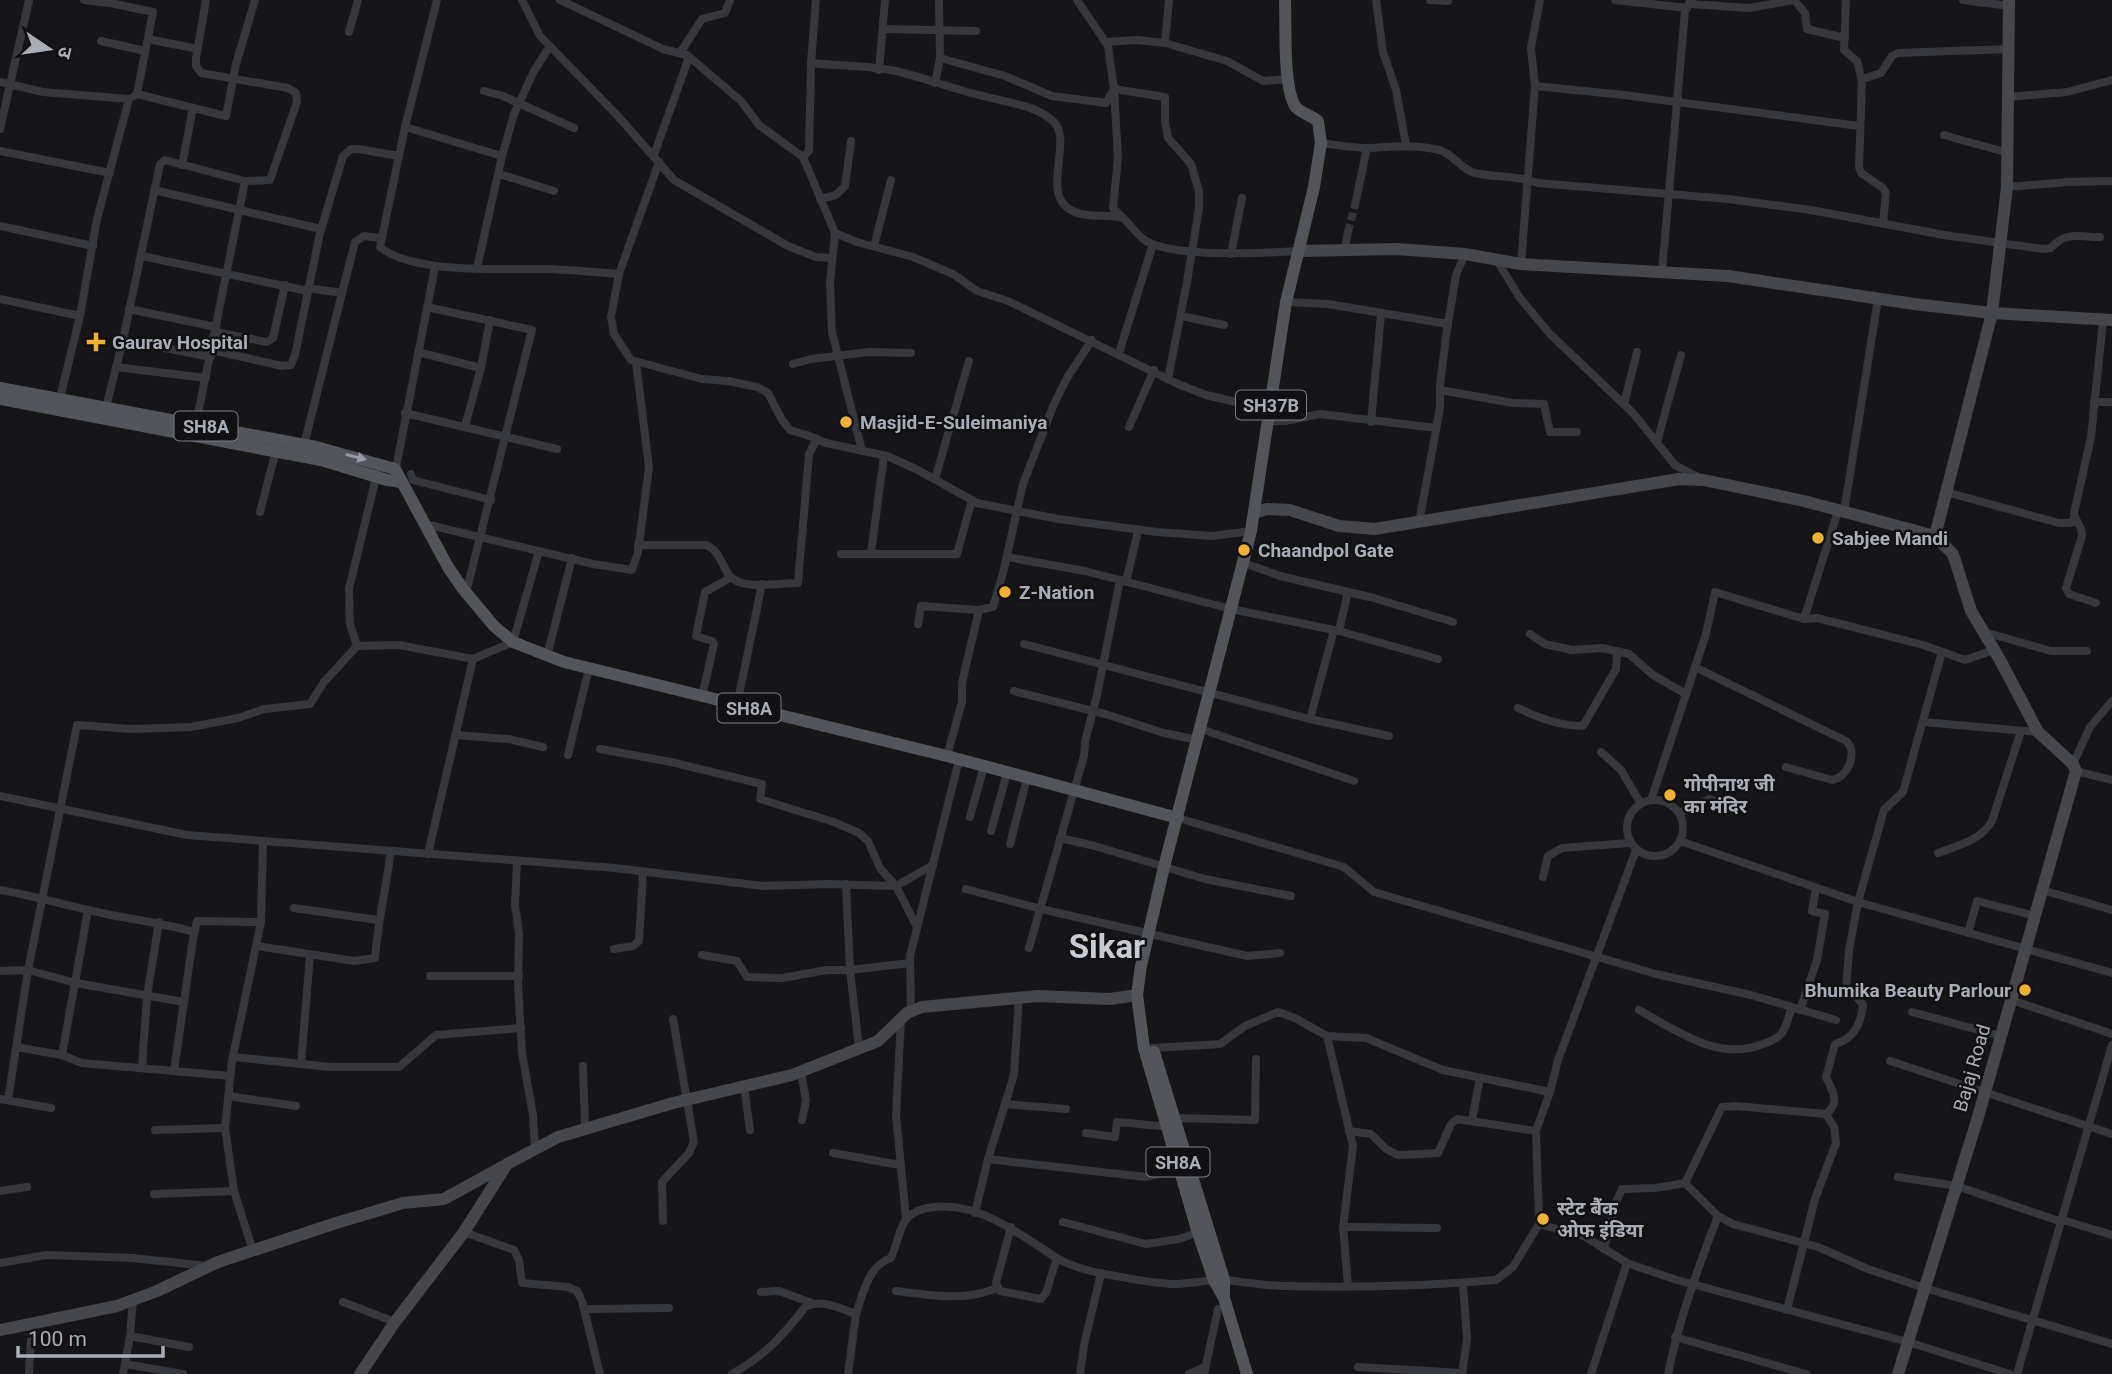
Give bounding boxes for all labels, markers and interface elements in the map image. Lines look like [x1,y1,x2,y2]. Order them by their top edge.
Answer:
north arrow [14,14,84,84]
text: उ [52,45,78,62]
place label: Gaurav Hospital [112,331,248,354]
marker: Gaurav Hospital [86,332,106,352]
road number: SH37B [1236,390,1306,419]
place label: Masjid-E-Suleimaniya [860,411,1047,434]
road number: SH8A [174,412,238,440]
marker: Masjid-E-Suleimaniya [838,414,854,430]
one-way arrow [345,452,367,463]
place label: Sabjee Mandi [1832,527,1948,550]
marker: Sabjee Mandi [1810,530,1826,546]
place label: Chaandpol Gate [1258,539,1394,562]
marker: Chaandpol Gate [1236,542,1252,558]
place label: Z-Nation [1019,581,1094,604]
marker: Z-Nation [997,584,1013,600]
road number: SH8A [718,694,780,722]
place label: गोपीनाथ जी का मंदिर [1684,773,1775,818]
marker: गोपीनाथ जी का मंदिर [1662,787,1678,803]
district label: Sikar [1069,927,1145,966]
place label: Bhumika Beauty Parlour [1805,979,2011,1002]
marker: Bhumika Beauty Parlour [2017,982,2033,998]
street label: Bajaj Road [1949,1022,1995,1114]
road number: SH8A [1146,1148,1210,1176]
place label: स्टेट बेैंक ओफ इंडिया [1557,1197,1644,1242]
marker: स्टेट बेैंक ओफ इंडिया [1535,1211,1551,1227]
scale bar [18,1314,163,1358]
text: 100 m [28,1327,87,1351]

